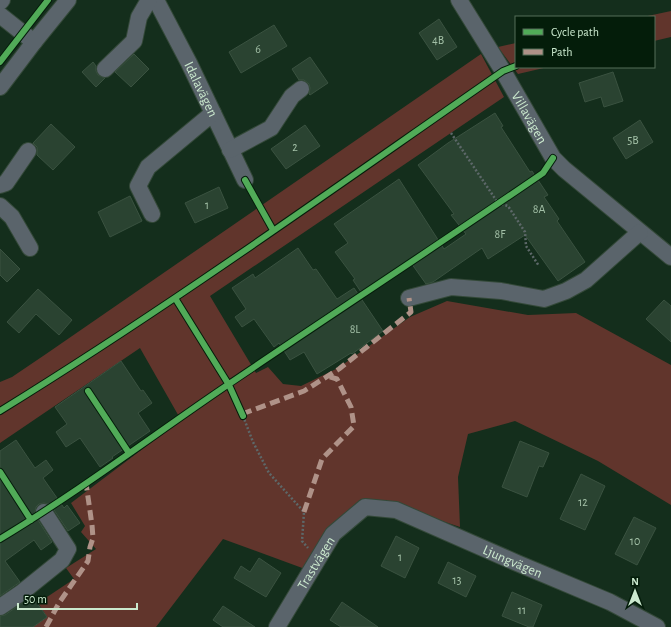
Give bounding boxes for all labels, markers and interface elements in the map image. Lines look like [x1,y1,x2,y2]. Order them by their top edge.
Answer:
legend [515,16,655,68]
text: Cycle path [551,26,599,39]
house number: 4B [432,34,444,46]
house number: 6 [255,43,261,55]
text: Path [551,46,573,58]
street label: Idalavägen [181,60,220,119]
street label: Villavägen [508,90,549,146]
house number: 5B [627,134,639,146]
house number: 2 [292,141,298,153]
house number: 1 [205,199,209,211]
house number: 8A [533,203,545,215]
house number: 8F [495,228,506,240]
house number: 8L [350,323,360,335]
house number: 12 [578,496,588,508]
street label: Trastvägen [295,534,338,592]
house number: 10 [630,535,640,547]
street label: Ljungvägen [481,543,544,581]
house number: 1 [398,551,402,563]
north arrow [615,571,655,611]
house number: 13 [452,574,462,586]
text: N [631,576,639,587]
scale bar [18,585,137,611]
text: 50 m [24,593,47,605]
house number: 11 [518,604,526,616]

